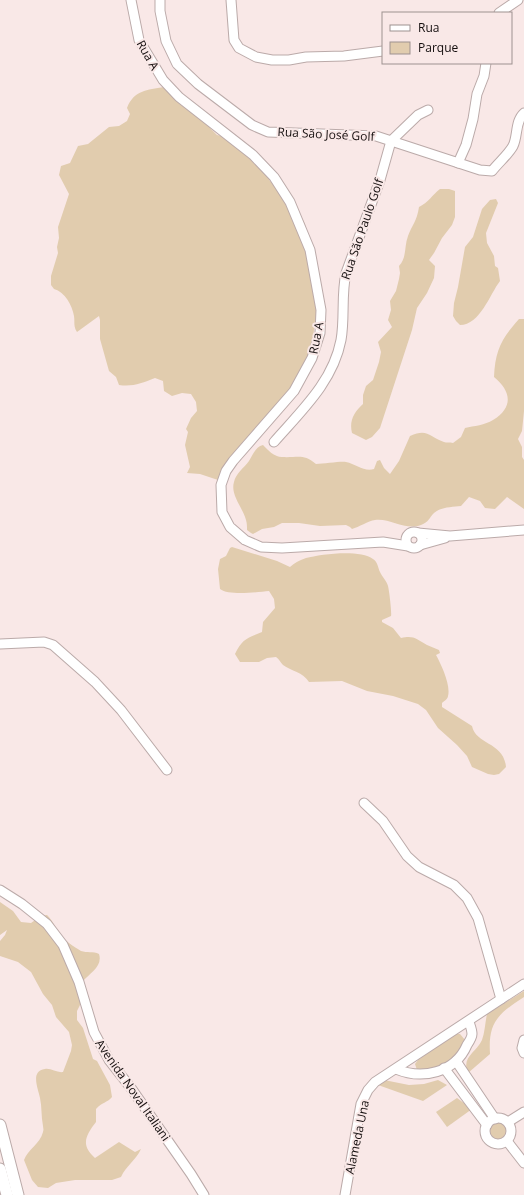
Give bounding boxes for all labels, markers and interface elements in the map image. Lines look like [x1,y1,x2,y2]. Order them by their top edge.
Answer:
legend [382,12,512,64]
text: Rua [418,19,439,36]
street label: Rua A [133,37,163,74]
text: Parque [418,39,458,56]
street label: Rua São José Golf [277,123,376,145]
street label: Rua São Paulo Golf [337,175,388,282]
street label: Rua A [305,320,327,355]
street label: Avenida Noval Italiani [92,1036,174,1144]
street label: Alameda Una [341,1099,373,1175]

